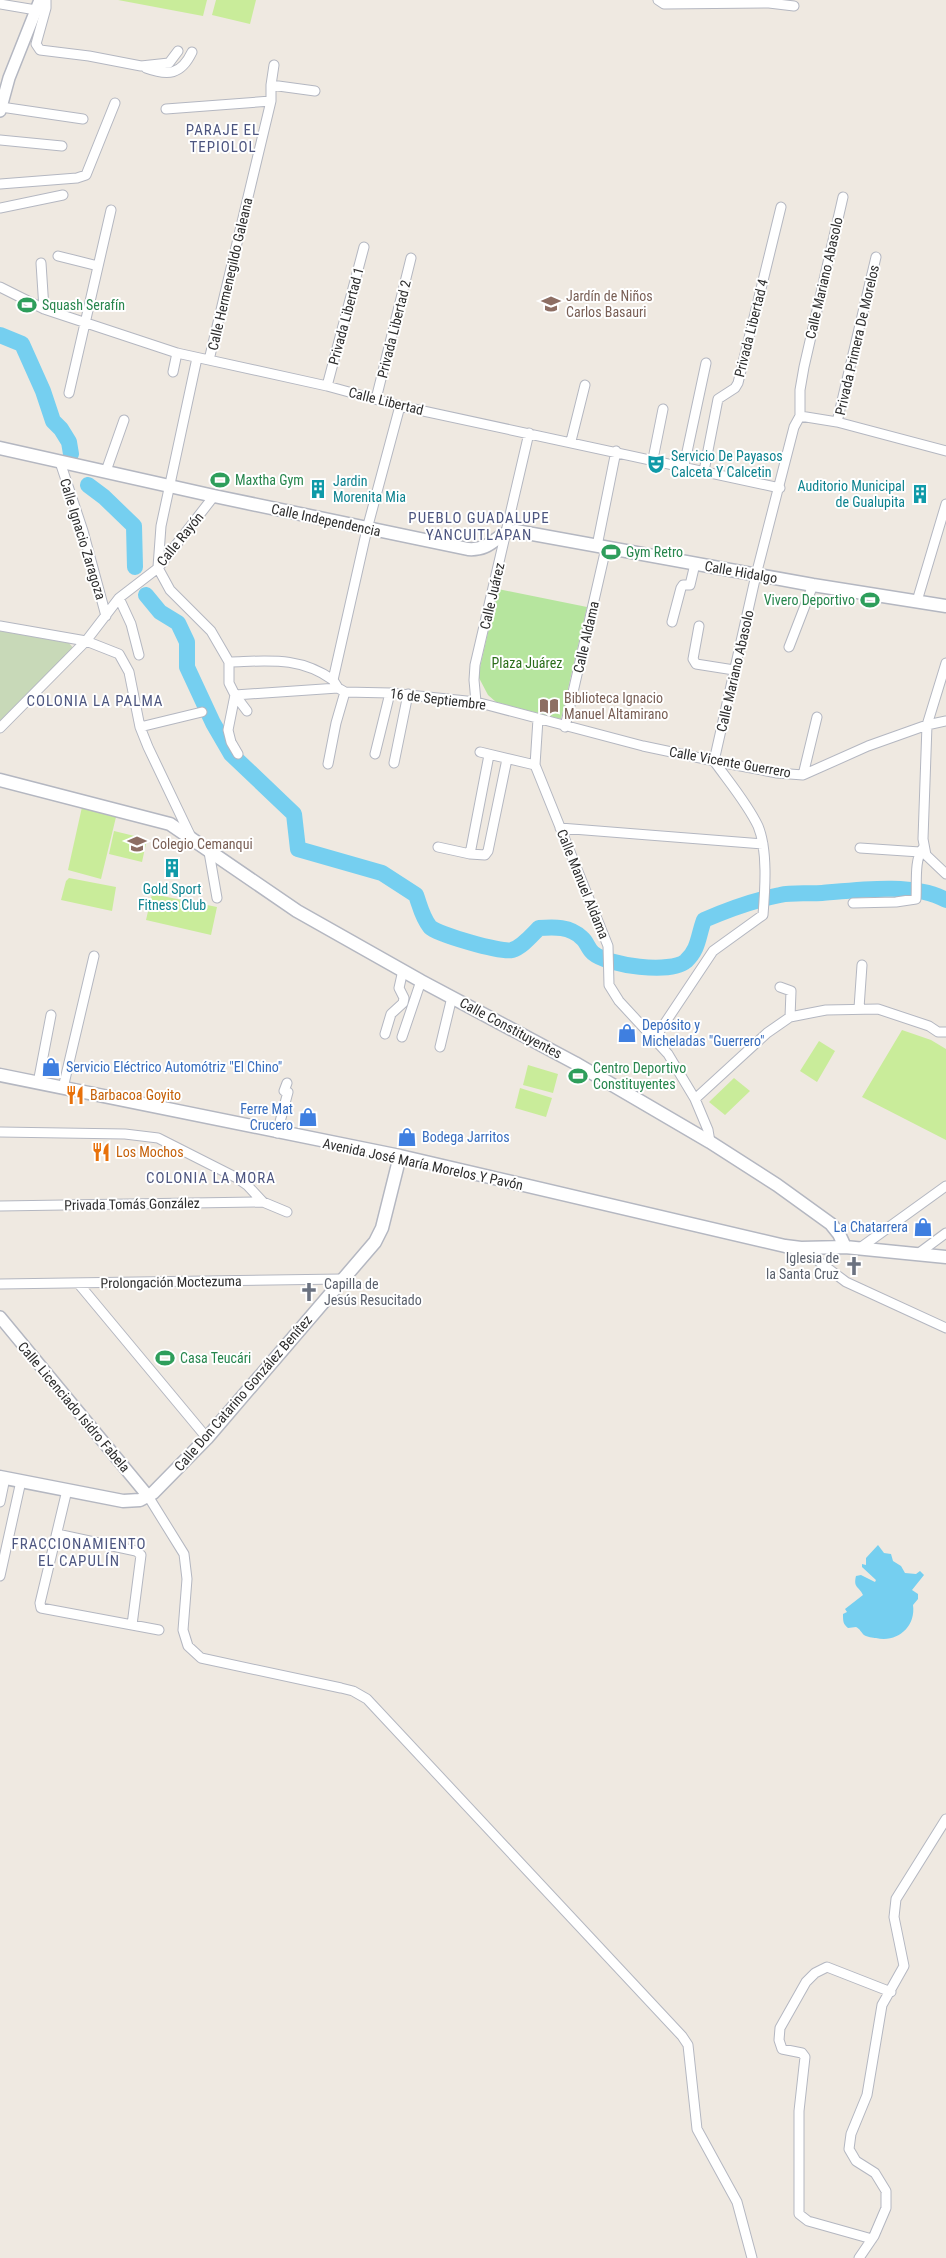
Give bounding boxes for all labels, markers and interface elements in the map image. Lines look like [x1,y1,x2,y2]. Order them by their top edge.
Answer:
district label: PARAJE EL TEPIOLOL [186,121,260,156]
street label: Calle Hermenegildo Galeana [205,196,255,352]
street label: Calle Mariano Abasolo [802,215,846,341]
street label: Privada Primera De Morelos [832,263,882,417]
street label: Privada Libertad 1 [325,265,367,367]
street label: Privada Libertad 4 [731,277,771,379]
street label: Privada Libertad 2 [374,278,414,380]
place label: Jardín de Niños Carlos Basauri [566,288,653,320]
school or university icon: Jardín de Niños Carlos Basauri [540,293,562,315]
sports icon: Squash Serafín [16,294,38,316]
place label: Squash Serafín [42,297,125,313]
street label: Calle Libertad [347,384,425,418]
place label: Servicio De Payasos Calceta Y Calcetin [671,448,783,480]
theatre icon: Servicio De Payasos Calceta Y Calcetin [645,453,667,475]
sports icon: Maxtha Gym [209,469,231,491]
place label: Maxtha Gym [235,472,304,488]
place label: Jardin Morenita Mia [333,473,406,505]
street label: Calle Ignacio Zaragoza [57,476,109,602]
building icon: Jardin Morenita Mia [307,478,329,500]
place label: Auditorio Municipal de Gualupita [797,478,905,510]
building icon: Auditorio Municipal de Gualupita [909,483,931,505]
street label: Calle Independencia [270,501,382,539]
street label: Calle Rayón [154,509,206,569]
district label: PUEBLO GUADALUPE YANCUITLAPAN [408,509,550,544]
sports icon: Gym Retro [600,541,622,563]
place label: Gym Retro [626,544,683,560]
street label: Calle Hidalgo [703,558,779,586]
street label: Calle Juárez [477,561,507,631]
sports icon: Vivero Deportivo [859,589,881,611]
place label: Vivero Deportivo [764,592,855,608]
street label: Calle Aldama [570,600,602,674]
street label: Calle Mariano Abasolo [713,608,757,734]
park label: Plaza Juárez [492,655,562,671]
street label: 16 de Septiembre [389,685,487,713]
place label: Biblioteca Ignacio Manuel Altamirano [564,690,668,722]
district label: COLONIA LA PALMA [26,692,164,710]
library icon: Biblioteca Ignacio Manuel Altamirano [538,695,560,717]
street label: Calle Vicente Guerrero [668,743,792,781]
street label: Calle Manuel Aldama [554,827,612,941]
school or university icon: Colegio Cemanqui [126,833,148,855]
place label: Colegio Cemanqui [152,836,253,852]
building icon: Gold Sport Fitness Club [161,857,183,879]
place label: Gold Sport Fitness Club [138,881,206,913]
street label: Calle Constituyentes [457,994,565,1062]
place label: Depósito y Micheladas "Guerrero" [642,1017,765,1049]
shop icon: Depósito y Micheladas "Guerrero" [616,1022,638,1044]
shop icon: Servicio Eléctrico Automótriz "El Chino" [40,1056,62,1078]
place label: Servicio Eléctrico Automótriz "El Chino" [66,1059,282,1075]
place label: Centro Deportivo Constituyentes [593,1060,686,1092]
sports icon: Centro Deportivo Constituyentes [567,1065,589,1087]
restaurant icon: Barbacoa Goyito [64,1084,86,1106]
place label: Barbacoa Goyito [90,1087,181,1103]
place label: Ferre Mat Crucero [240,1101,293,1133]
shop icon: Ferre Mat Crucero [297,1106,319,1128]
shop icon: Bodega Jarritos [396,1126,418,1148]
place label: Bodega Jarritos [422,1129,510,1145]
street label: Avenida José María Morelos Y Pavón [321,1135,525,1193]
restaurant icon: Los Mochos [90,1141,112,1163]
place label: Los Mochos [116,1144,184,1160]
district label: COLONIA LA MORA [146,1169,276,1187]
street label: Privada Tomás González [64,1195,200,1213]
shop icon: La Chatarrera [912,1216,934,1238]
place label: La Chatarrera [834,1219,908,1235]
place label: Iglesia de la Santa Cruz [766,1250,839,1282]
church icon: Iglesia de la Santa Cruz [843,1255,865,1277]
street label: Prolongación Moctezuma [100,1273,242,1291]
place label: Capilla de Jesús Resucitado [324,1276,422,1308]
church icon: Capilla de Jesús Resucitado [298,1281,320,1303]
street label: Calle Don Catarino González Benítez [171,1312,315,1474]
street label: Calle Licenciado Isidro Fabela [15,1339,133,1475]
sports icon: Casa Teucári [154,1347,176,1369]
place label: Casa Teucári [180,1350,251,1366]
district label: FRACCIONAMIENTO EL CAPULÍN [12,1535,146,1570]

